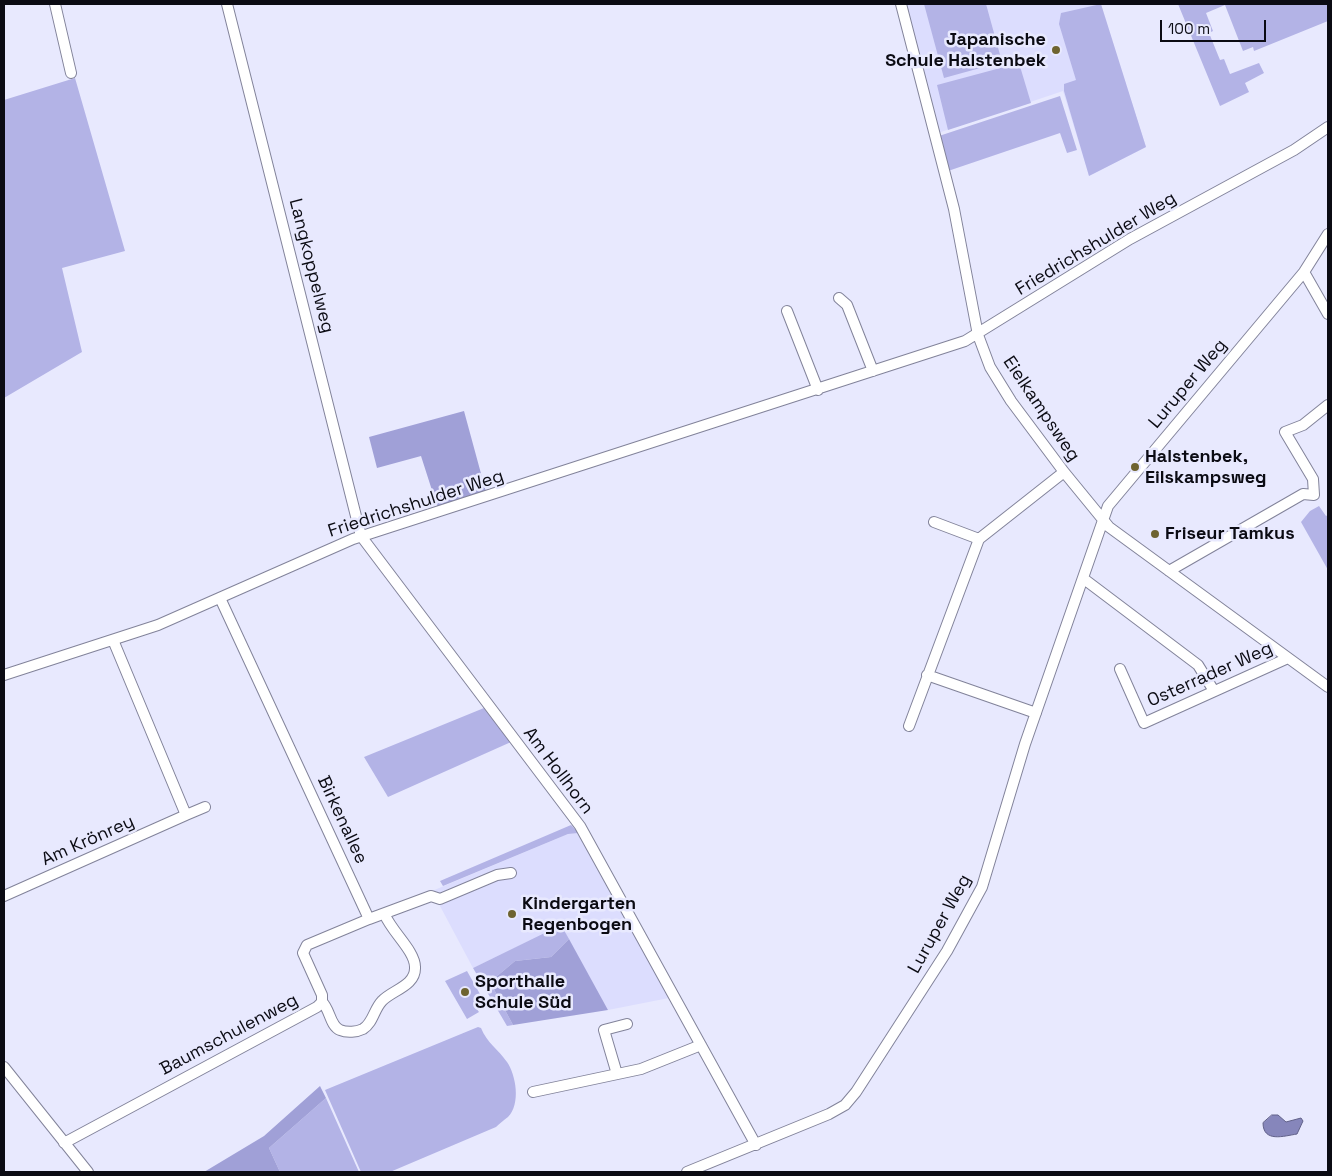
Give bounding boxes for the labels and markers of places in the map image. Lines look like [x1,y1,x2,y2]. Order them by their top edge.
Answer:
place label: Japanische Schule Halstenbek [885,29,1046,72]
marker: Japanische Schule Halstenbek [1050,44,1062,56]
place label: Halstenbek, Eilskampsweg [1145,446,1267,488]
marker: Halstenbek, Eilskampsweg [1129,461,1141,473]
place label: Friseur Tamkus [1165,523,1295,545]
marker: Friseur Tamkus [1149,528,1161,540]
place label: Kindergarten Regenbogen [522,893,636,936]
marker: Kindergarten Regenbogen [506,908,518,920]
place label: Sporthalle Schule Süd [475,971,572,1014]
marker: Sporthalle Schule Süd [459,986,471,998]

